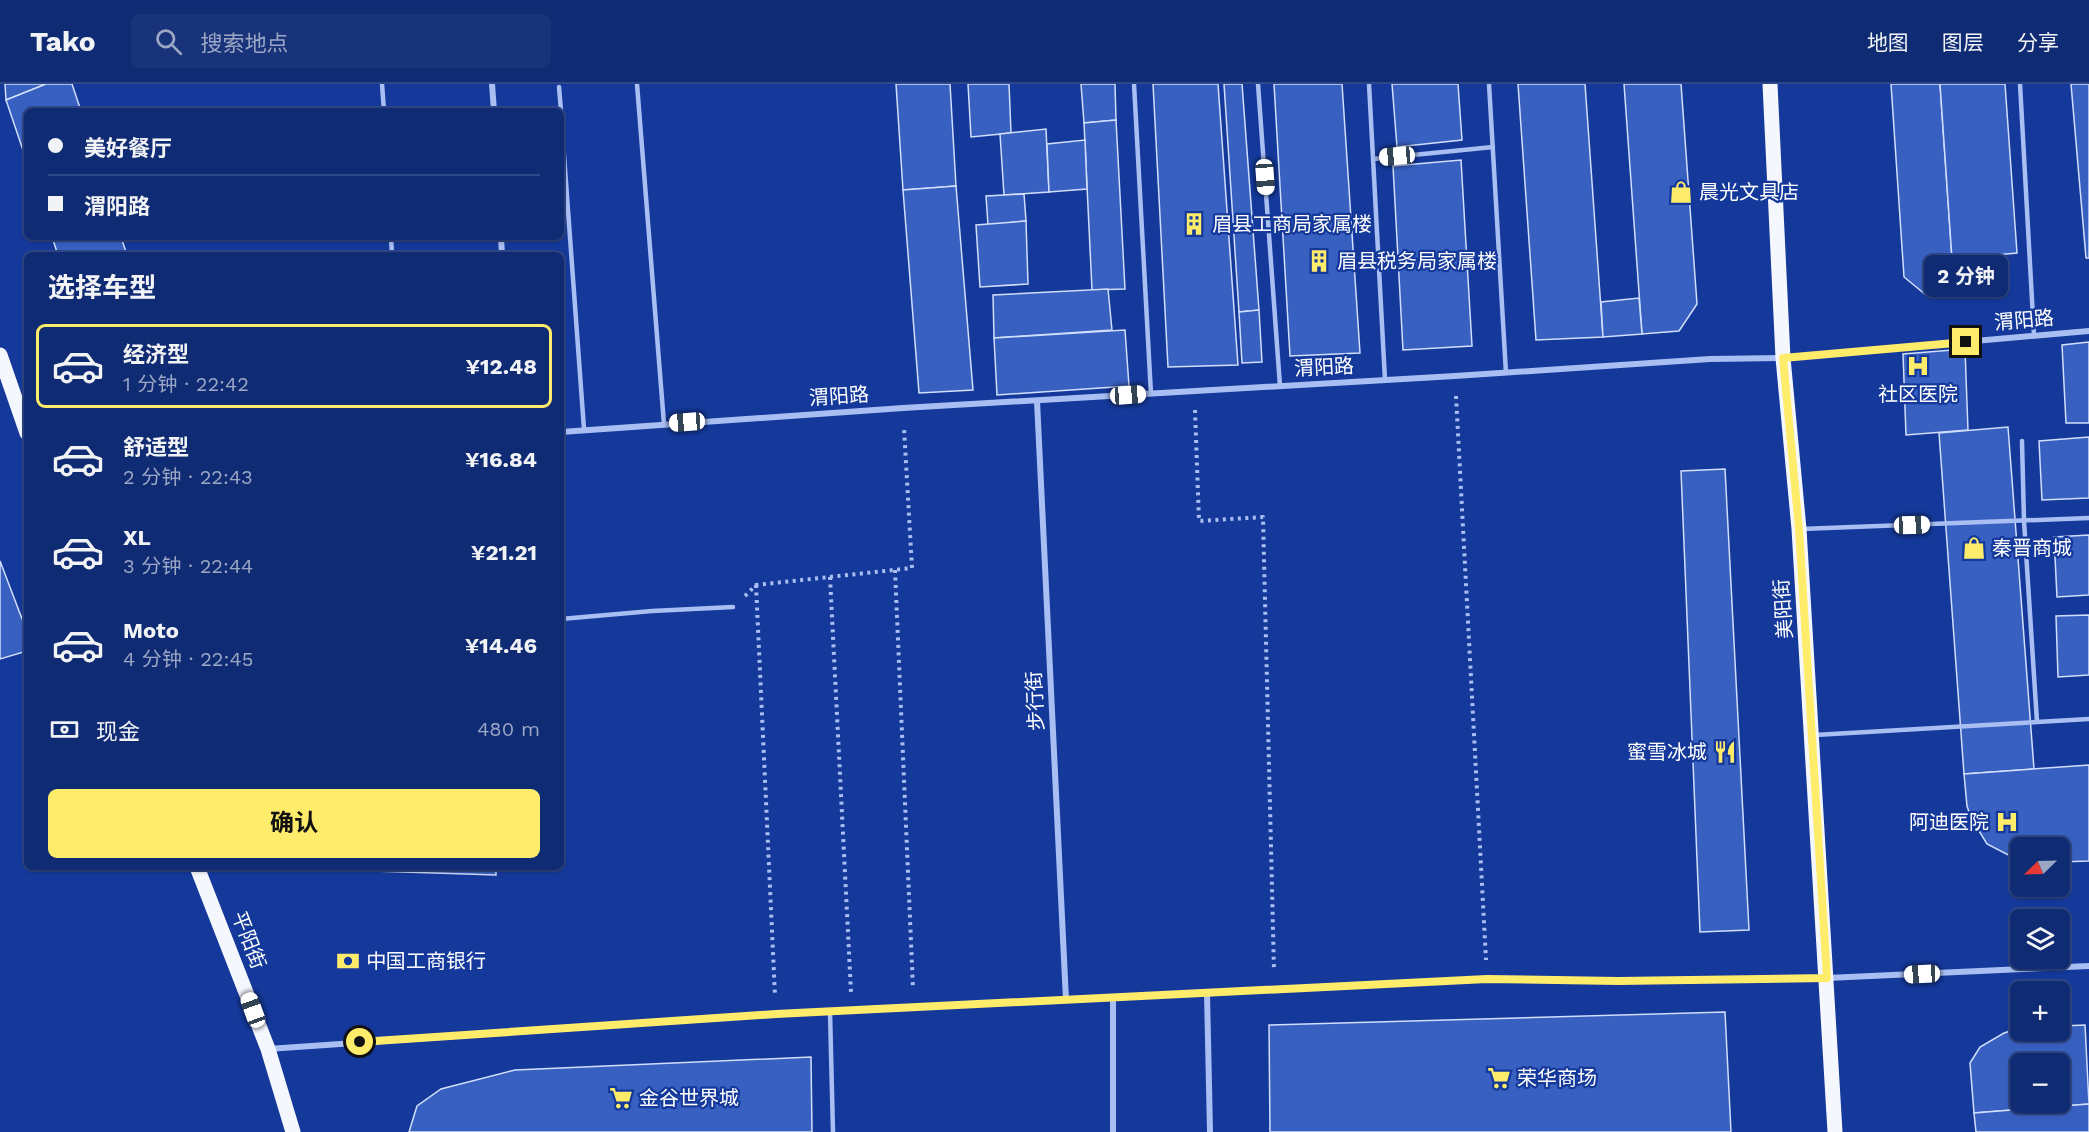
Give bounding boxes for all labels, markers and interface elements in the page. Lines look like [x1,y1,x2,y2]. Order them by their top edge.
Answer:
search box [131,14,551,68]
text: Tako [30,25,95,58]
icon: search [152,25,185,58]
text: 地图 [1867,30,1909,55]
text: 图层 [1942,30,1984,55]
text: 分享 [2017,30,2059,55]
text: 搜索地点 [200,31,288,56]
text: 美好餐厅 [84,136,172,161]
car [1378,145,1416,167]
car [1255,158,1275,196]
shop icon: 晨光文具店 [1668,179,1694,205]
place label: 晨光文具店 [1699,180,1799,204]
text: 渭阳路 [84,194,150,219]
building icon: 眉县工商局家属楼 [1181,211,1207,237]
place label: 眉县工商局家属楼 [1212,212,1372,236]
building icon: 眉县税务局家属楼 [1306,248,1332,274]
place label: 眉县税务局家属楼 [1337,249,1497,273]
callout: 2 分钟 [1924,255,2008,297]
text: 2 分钟 [1937,264,1995,288]
text: 选择车型 [48,272,156,304]
street label: 渭阳路 [1993,305,2055,335]
route end [1952,328,1979,355]
icon: car [51,339,105,393]
text: 经济型 [123,342,189,367]
street label: 渭阳路 [1293,353,1355,381]
hospital icon: 社区医院 [1905,353,1931,379]
text: ¥12.48 [465,354,537,379]
text: 1 分钟 · 22:42 [123,372,249,396]
street label: 渭阳路 [808,382,870,410]
place label: 社区医院 [1878,382,1958,406]
car [1109,385,1147,405]
car [668,412,706,432]
icon: car [51,432,105,486]
text: 舒适型 [123,435,189,460]
text: ¥16.84 [465,447,537,472]
text: 2 分钟 · 22:43 [123,465,253,489]
car [1894,515,1930,535]
icon: car [51,525,105,579]
text: XL [123,525,151,550]
shop icon: 秦晋商城 [1961,535,1987,561]
place label: 秦晋商城 [1992,536,2072,560]
text: ¥21.21 [471,540,537,565]
text: 3 分钟 · 22:44 [123,554,253,578]
street label: 美阳街 [1769,578,1797,640]
icon: car [51,618,105,672]
text: Moto [123,618,179,643]
text: ¥14.46 [465,633,537,658]
text: 4 分钟 · 22:45 [123,647,253,671]
street label: 步行街 [1021,670,1049,732]
icon: cash [48,713,81,746]
text: 480 m [477,717,540,741]
text: 现金 [96,719,140,744]
restaurant icon: 蜜雪冰城 [1712,739,1738,765]
place label: 蜜雪冰城 [1627,740,1707,764]
button: 确认 [48,789,540,858]
hospital icon: 阿迪医院 [1994,809,2020,835]
place label: 阿迪医院 [1909,810,1989,834]
north arrow [2010,837,2070,897]
map controls [2010,837,2070,1113]
street label: 平阳街 [227,908,271,972]
button: layers [2010,909,2070,969]
bank icon: 中国工商银行 [335,948,361,974]
place label: 中国工商银行 [366,949,486,973]
car [1904,964,1940,984]
button: + [2010,981,2070,1041]
car [238,990,268,1030]
route start [346,1028,373,1055]
button: − [2010,1053,2070,1113]
supermarket icon: 荣华商场 [1486,1065,1512,1091]
place label: 荣华商场 [1517,1066,1597,1090]
supermarket icon: 金谷世界城 [608,1085,634,1111]
place label: 金谷世界城 [639,1086,739,1110]

